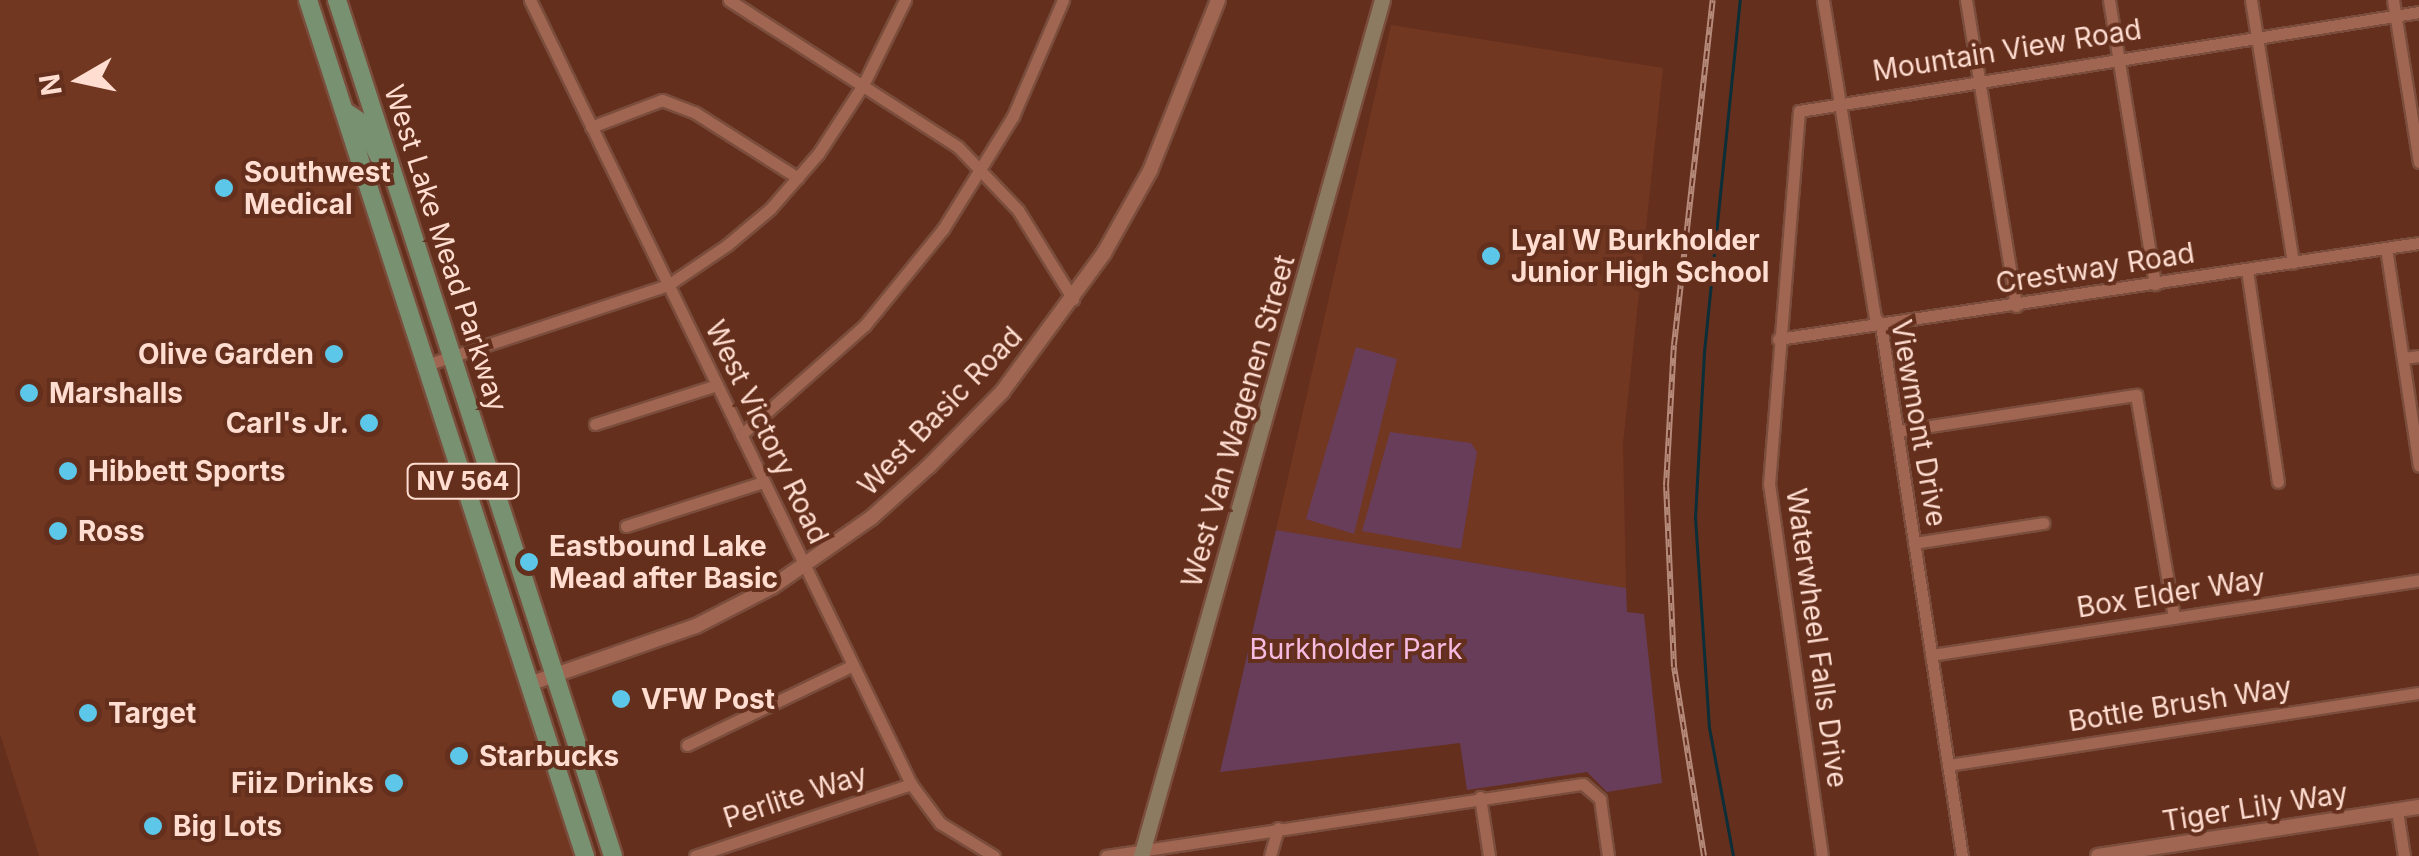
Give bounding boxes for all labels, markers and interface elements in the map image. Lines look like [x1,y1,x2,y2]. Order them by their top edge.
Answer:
street label: Mountain View Road [1870,12,2144,88]
north arrow [30,30,130,130]
text: N [32,71,69,98]
street label: West Lake Mead Parkway [377,80,515,416]
place label: Southwest Medical [244,155,391,221]
marker: Southwest Medical [213,177,235,199]
place label: Lyal W Burkholder Junior High School [1511,223,1769,289]
street label: Crestway Road [1993,236,2197,300]
marker: Lyal W Burkholder Junior High School [1480,245,1502,267]
street label: West Van Wagenen Street [1174,251,1302,591]
street label: West Victory Road [698,315,836,549]
street label: Viewmont Drive [1884,317,1954,529]
street label: West Basic Road [851,320,1029,502]
place label: Olive Garden [138,337,314,371]
marker: Olive Garden [323,343,345,365]
place label: Marshalls [49,376,183,410]
marker: Marshalls [18,382,40,404]
place label: Carl's Jr. [226,406,349,440]
marker: Carl's Jr. [358,412,380,434]
place label: Hibbett Sports [88,454,285,488]
marker: Hibbett Sports [57,460,79,482]
road number: NV 564 [406,461,520,501]
street label: Waterwheel Falls Drive [1779,486,1855,790]
place label: Ross [78,514,145,548]
marker: Ross [47,520,69,542]
place label: Eastbound Lake Mead after Basic [549,529,778,595]
marker: Eastbound Lake Mead after Basic [518,551,540,573]
street label: Box Elder Way [2074,562,2268,624]
park label: Burkholder Park [1249,632,1463,666]
street label: Bottle Brush Way [2066,670,2294,738]
place label: VFW Post [641,682,775,716]
marker: VFW Post [610,688,632,710]
place label: Target [108,696,196,730]
marker: Target [77,702,99,724]
place label: Starbucks [479,739,619,773]
marker: Starbucks [448,745,470,767]
street label: Perlite Way [719,757,871,835]
place label: Fiiz Drinks [231,766,374,800]
marker: Fiiz Drinks [383,772,405,794]
street label: Tiger Lily Way [2160,776,2350,838]
place label: Big Lots [173,809,282,843]
marker: Big Lots [142,815,164,837]

